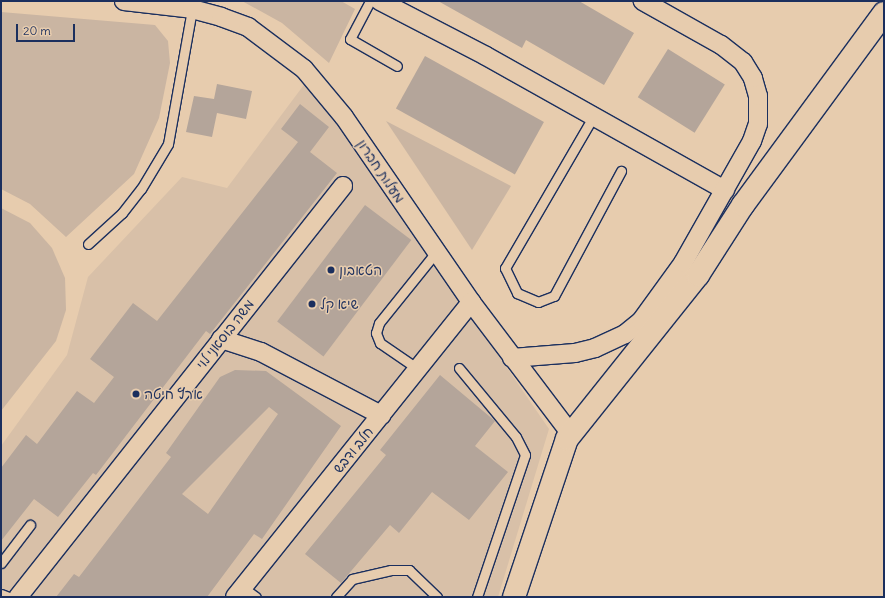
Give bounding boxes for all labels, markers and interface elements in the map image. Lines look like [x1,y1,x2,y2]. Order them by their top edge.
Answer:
scale bar [18,16,77,42]
text: 20 m [23,23,51,38]
street label: מעלות חברון [354,136,408,206]
place label: הטאבון [339,262,382,278]
marker: הטאבון [326,265,336,275]
street label: משה בוסאני לוי [193,296,257,372]
place label: שיא קל [320,296,359,312]
marker: שיא קל [307,299,317,309]
place label: ארץ חיטה [144,386,203,402]
marker: ארץ חיטה [131,389,141,399]
street label: חלב ודבש [329,423,377,477]

